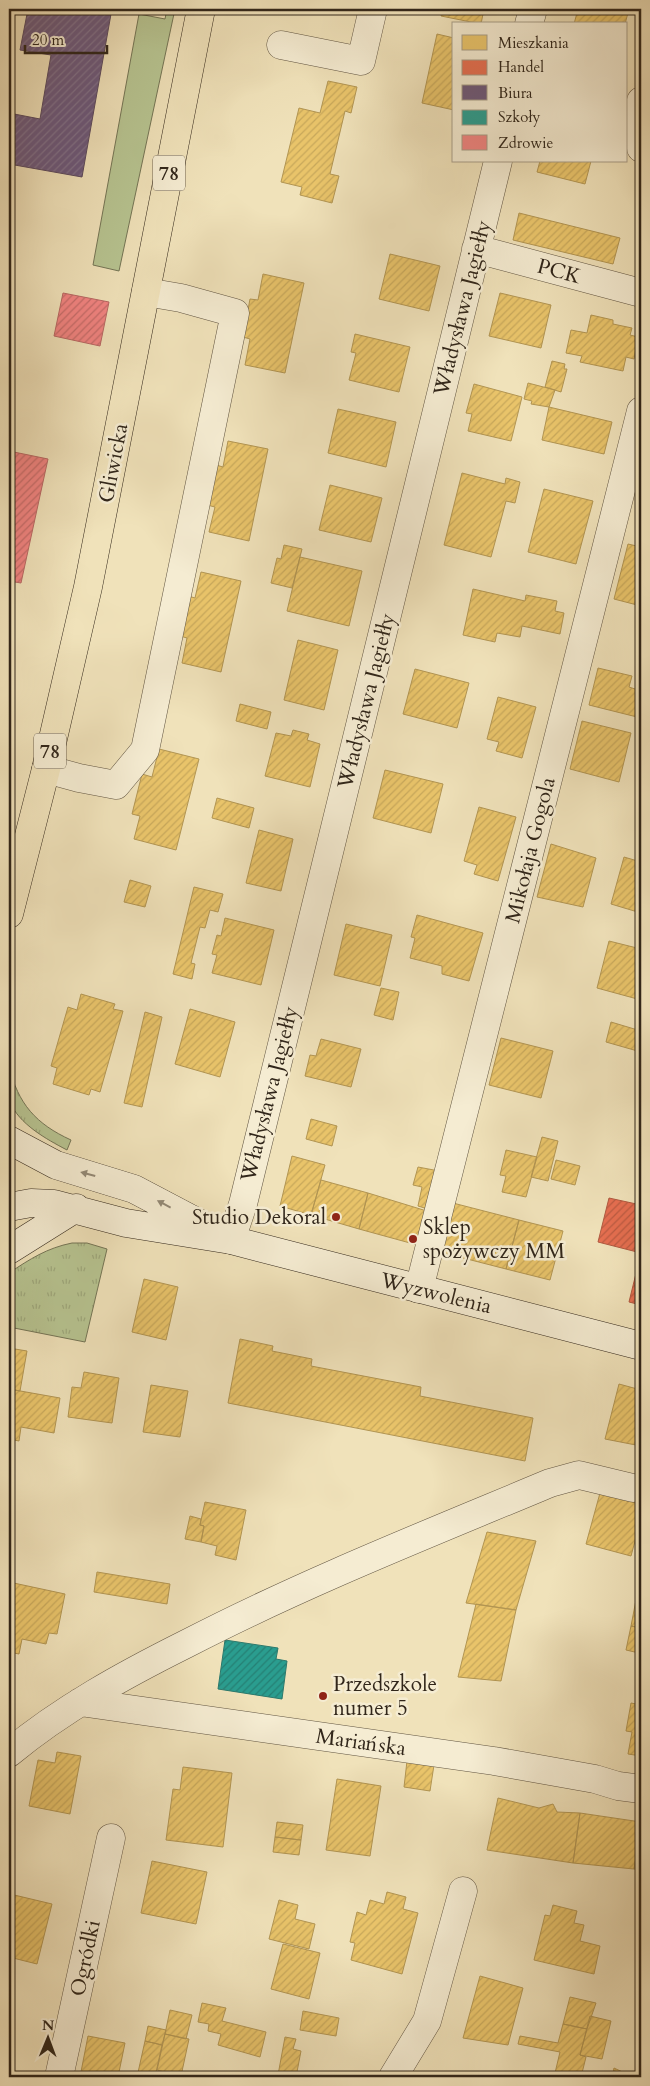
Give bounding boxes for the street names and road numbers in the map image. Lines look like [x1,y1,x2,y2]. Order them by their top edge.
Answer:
road number: 78 [153,156,185,190]
street label: Władysława Jagiełły [426,217,498,400]
street label: PCK [534,252,584,291]
street label: Gliwicka [92,421,135,505]
street label: Władysława Jagiełły [330,610,402,793]
road number: 78 [34,734,66,768]
street label: Mikołaja Gogola [498,774,563,926]
street label: Władysława Jagiełły [233,1003,305,1186]
street label: Wyzwolenia [376,1265,495,1321]
street label: Mariańska [314,1722,408,1763]
street label: Ogródki [63,1917,108,1999]

